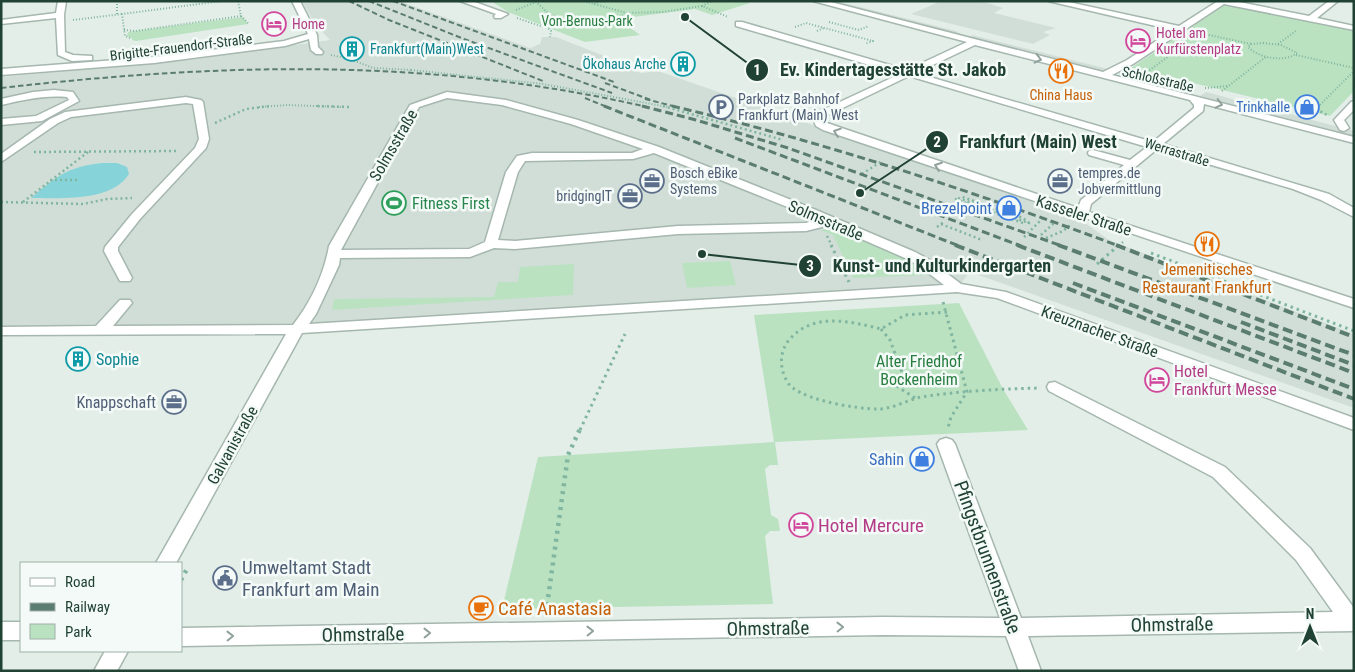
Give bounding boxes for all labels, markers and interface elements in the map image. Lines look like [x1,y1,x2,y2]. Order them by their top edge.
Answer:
hotel icon: Home [261,11,287,37]
park label: Von-Bernus-Park [541,13,634,29]
place label: Home [292,16,325,32]
place label: Hotel am Kurfürstenplatz [1156,25,1241,57]
hotel icon: Hotel am Kurfürstenplatz [1125,28,1151,54]
street label: Brigitte-Frauendorf-Straße [109,30,253,64]
building icon: Frankfurt(Main)West [339,36,365,62]
place label: Frankfurt(Main)West [370,41,484,58]
building icon: Ökohaus Arche [670,51,696,77]
callout: Ev. Kindertagesstätte St. Jakob [745,53,1016,86]
one-way arrow [1033,53,1042,64]
place label: Ökohaus Arche [582,56,666,72]
restaurant icon: China Haus [1048,58,1074,84]
text: Ev. Kindertagesstätte St. Jakob [780,59,1006,80]
text: 1 [753,61,761,79]
street label: Schloßstraße [1121,63,1196,95]
place label: China Haus [1029,87,1093,103]
place label: Parkplatz Bahnhof Frankfurt (Main) West [738,91,858,124]
parking icon: Parkplatz Bahnhof Frankfurt (Main) West [708,94,734,120]
shop icon: Trinkhalle [1294,94,1320,120]
one-way arrow [1215,99,1223,109]
place label: Trinkhalle [1236,99,1290,115]
street label: Solmsstraße [365,106,422,184]
callout: Frankfurt (Main) West [924,125,1127,158]
one-way arrow [834,128,842,138]
text: Frankfurt (Main) West [959,131,1117,153]
text: 2 [933,133,941,151]
street label: Werrastraße [1143,135,1212,170]
one-way arrow [934,162,943,172]
place label: Bosch eBike Systems [670,165,738,197]
place label: tempres.de Jobvermittlung [1078,165,1161,197]
office icon: Bosch eBike Systems [639,168,665,194]
office icon: tempres.de Jobvermittlung [1047,168,1073,194]
office icon: bridgingIT [617,183,643,209]
place label: bridgingIT [556,188,612,204]
sports icon: Fitness First [381,190,407,216]
street label: Kasseler Straße [1034,191,1134,240]
place label: Fitness First [412,194,490,213]
shop icon: Brezelpoint [996,195,1022,221]
street label: Solmsstraße [786,196,866,245]
place label: Brezelpoint [921,199,992,218]
restaurant icon: Jemenitisches Restaurant Frankfurt [1194,231,1220,257]
callout: Kunst- und Kulturkindergarten [797,250,1061,283]
text: Kunst- und Kulturkindergarten [833,255,1051,276]
text: 3 [806,257,814,275]
place label: Jemenitisches Restaurant Frankfurt [1142,260,1272,297]
street label: Kreuznacher Straße [1039,301,1161,362]
building icon: Sophie [65,346,91,372]
place label: Sophie [96,350,139,369]
park label: Alter Friedhof Bockenheim [876,352,962,389]
place label: Hotel Frankfurt Messe [1174,362,1277,399]
hotel icon: Hotel Frankfurt Messe [1144,367,1170,393]
office icon: Knappschaft [161,389,187,415]
place label: Knappschaft [76,393,156,412]
street label: Galvanistraße [203,403,262,488]
shop icon: Sahin [909,446,935,472]
place label: Sahin [869,450,904,469]
street label: Pfingstbrunnenstraße [949,477,1026,637]
hotel icon: Hotel Mercure [788,512,814,538]
place label: Hotel Mercure [818,514,924,537]
place label: Umweltamt Stadt Frankfurt am Main [242,556,379,601]
legend [20,562,182,652]
public building icon: Umweltamt Stadt Frankfurt am Main [212,565,238,591]
text: Road [65,573,95,591]
cafe icon: Café Anastasia [468,595,494,621]
place label: Café Anastasia [498,597,612,620]
text: Railway [65,598,110,616]
north arrow [1285,602,1335,652]
text: N [1306,606,1314,622]
street label: Ohmstraße [1131,612,1214,637]
street label: Ohmstraße [727,616,810,641]
street label: Ohmstraße [322,622,405,647]
one-way arrow [836,622,844,632]
text: Park [65,623,92,641]
one-way arrow [586,626,594,636]
one-way arrow [424,628,432,638]
one-way arrow [226,631,234,641]

